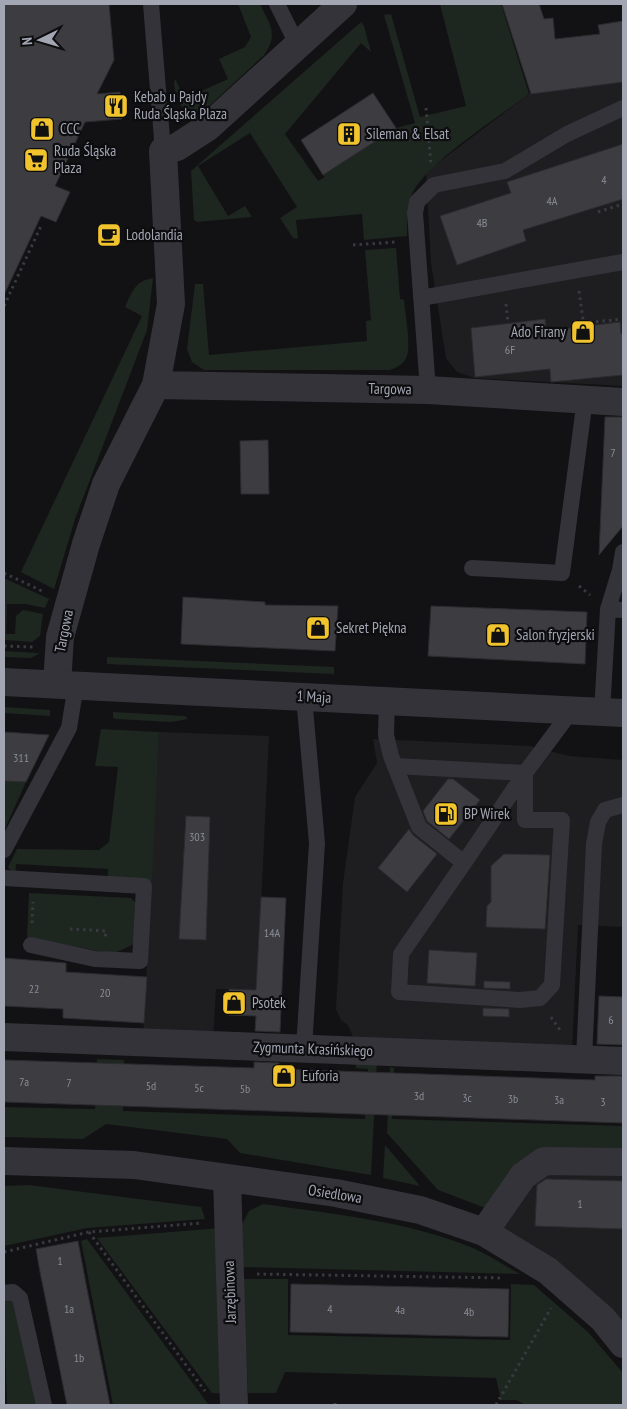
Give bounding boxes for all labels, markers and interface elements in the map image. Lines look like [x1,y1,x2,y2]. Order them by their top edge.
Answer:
north arrow [15,15,65,65]
text: N [18,37,36,46]
place label: Kebab u Pajdy Ruda Śląska Plaza [134,87,227,123]
restaurant icon: Kebab u Pajdy Ruda Śląska Plaza [103,93,129,119]
shop icon: CCC [29,116,55,142]
place label: CCC [60,119,80,138]
building icon: Sileman & Elsat [336,121,362,147]
place label: Sileman & Elsat [366,124,449,143]
place label: Ruda Śląska Plaza [54,141,116,177]
supermarket icon: Ruda Śląska Plaza [23,147,49,173]
house number: 4 [601,172,607,187]
house number: 4A [546,193,558,208]
house number: 4B [476,215,488,230]
cafe icon: Lodolandia [96,222,122,248]
place label: Lodolandia [126,225,183,244]
shop icon: Ado Firany [570,319,596,345]
place label: Ado Firany [511,322,566,341]
house number: 6F [505,342,515,357]
street label: Targowa [368,379,412,398]
house number: 7 [610,445,616,460]
street label: Targowa [50,608,77,654]
shop icon: Sekret Piękna [305,615,331,641]
place label: Sekret Piękna [336,618,407,637]
shop icon: Salon fryzjerski [485,622,511,648]
place label: Salon fryzjerski [516,625,595,644]
street label: 1 Maja [296,686,332,707]
house number: 311 [13,750,29,765]
fuel station icon: BP Wirek [433,801,459,827]
place label: BP Wirek [464,804,510,823]
house number: 303 [189,829,205,844]
house number: 14A [264,925,281,940]
house number: 22 [29,981,39,996]
house number: 20 [100,985,110,1000]
shop icon: Psotek [221,990,247,1016]
place label: Psotek [252,993,286,1012]
house number: 6 [608,1012,614,1027]
street label: Zygmunta Krasińskiego [253,1037,373,1060]
shop icon: Euforia [271,1063,297,1089]
place label: Euforia [302,1066,339,1085]
house number: 7a [19,1074,29,1089]
house number: 7 [66,1075,72,1090]
house number: 5d [146,1078,156,1093]
house number: 5c [194,1080,205,1095]
house number: 5b [240,1081,250,1096]
house number: 3d [414,1088,424,1103]
house number: 3c [462,1090,473,1105]
house number: 3b [508,1091,518,1106]
house number: 3a [554,1092,564,1107]
house number: 3 [600,1094,606,1109]
street label: Osiedlowa [307,1180,363,1207]
house number: 1 [577,1196,583,1211]
house number: 1 [57,1253,63,1268]
street label: Jarzębinowa [219,1260,240,1325]
house number: 1a [64,1301,74,1316]
house number: 4 [327,1301,333,1316]
house number: 4a [395,1302,405,1317]
house number: 4b [464,1304,474,1319]
house number: 1b [74,1350,84,1365]

